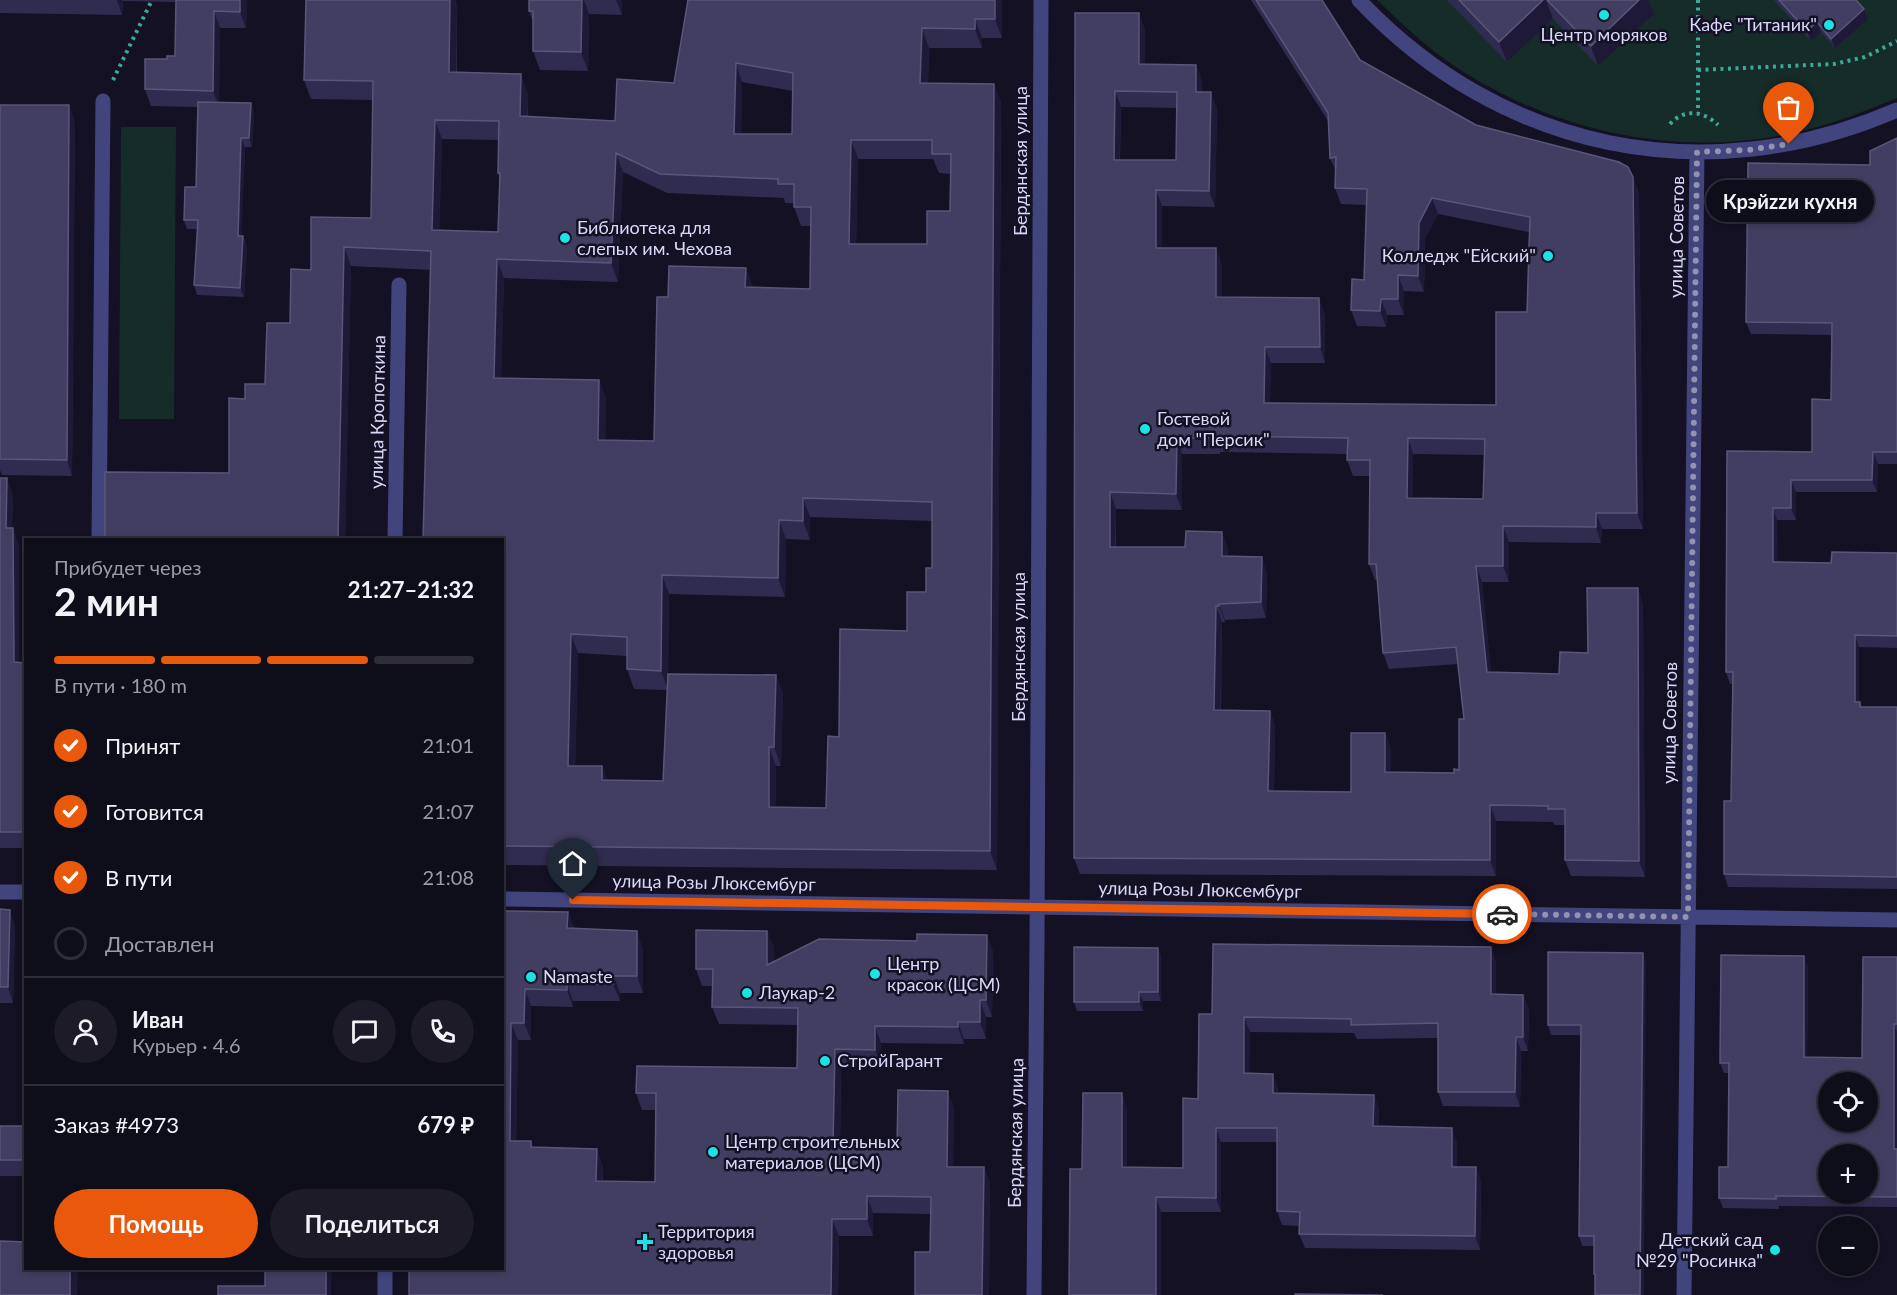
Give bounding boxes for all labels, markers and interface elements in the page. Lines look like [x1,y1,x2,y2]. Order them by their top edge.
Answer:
marker: Центр моряков [1597,8,1611,22]
place label: Кафе "Титаник" [1689,13,1817,35]
marker: Кафе "Титаник" [1822,18,1836,32]
place label: Центр моряков [1541,23,1667,45]
pin [1763,82,1814,144]
street label: Бердянская улица [1009,86,1031,236]
icon: bag [1772,91,1805,124]
street label: улица Советов [1664,176,1688,298]
callout: Крэйzzи кухня [1705,180,1873,222]
text: Крэйzzи кухня [1723,189,1857,213]
place label: Библиотека для слепых им. Чехова [577,216,732,259]
marker: Библиотека для слепых им. Чехова [558,231,572,245]
place label: Колледж "Ейский" [1382,244,1536,266]
marker: Колледж "Ейский" [1541,249,1555,263]
street label: улица Кропоткина [365,335,389,489]
place label: Гостевой дом "Персик" [1157,407,1270,450]
marker: Гостевой дом "Персик" [1138,422,1152,436]
text: Прибудет через [54,555,201,579]
street label: Бердянская улица [1007,572,1029,722]
text: 21:27–21:32 [348,576,474,603]
text: 2 мин [54,578,159,624]
street label: улица Советов [1657,662,1681,784]
text: В пути · 180 m [54,673,187,697]
icon: check [54,729,87,762]
text: Принят [105,732,180,759]
text: 21:01 [423,733,474,757]
icon: check [54,795,87,828]
text: Готовится [105,798,204,825]
text: 21:07 [423,799,474,823]
pin [547,838,598,900]
icon: home [556,847,589,880]
icon: check [54,861,87,894]
text: В пути [105,864,172,891]
text: 21:08 [423,865,474,889]
street label: улица Розы Люксембург [612,869,816,895]
street label: улица Розы Люксембург [1098,876,1302,902]
courier [1472,884,1532,944]
icon: car [1486,898,1519,931]
text: Доставлен [105,930,214,957]
place label: Центр красок (ЦСМ) [887,952,1000,995]
place label: Namaste [543,965,613,987]
marker: Центр красок (ЦСМ) [868,967,882,981]
marker: Namaste [524,970,538,984]
place label: Лаукар-2 [758,981,835,1003]
marker: Лаукар-2 [740,986,754,1000]
button: person [54,1000,117,1063]
button: chat [333,1000,396,1063]
button: phone [411,1000,474,1063]
text: Иван [132,1006,184,1033]
text: Курьер · 4.6 [132,1033,241,1057]
place label: СтройГарант [837,1049,943,1071]
marker: СтройГарант [818,1054,832,1068]
street label: Бердянская улица [1003,1058,1027,1208]
map controls [1818,1072,1878,1276]
button: locate [1818,1072,1878,1132]
text: Заказ #4973 [54,1111,179,1138]
text: 679 ₽ [418,1111,474,1138]
place label: Центр строительных материалов (ЦСМ) [725,1130,900,1173]
button: + [1818,1144,1878,1204]
marker: Центр строительных материалов (ЦСМ) [706,1145,720,1159]
button: Помощь [54,1189,258,1258]
button: Поделиться [270,1189,474,1258]
button: − [1818,1216,1878,1276]
place label: Территория здоровья [658,1220,755,1263]
place label: Детский сад №29 "Росинка" [1636,1228,1763,1271]
marker: Территория здоровья [636,1233,654,1251]
marker: Детский сад №29 "Росинка" [1768,1243,1782,1257]

